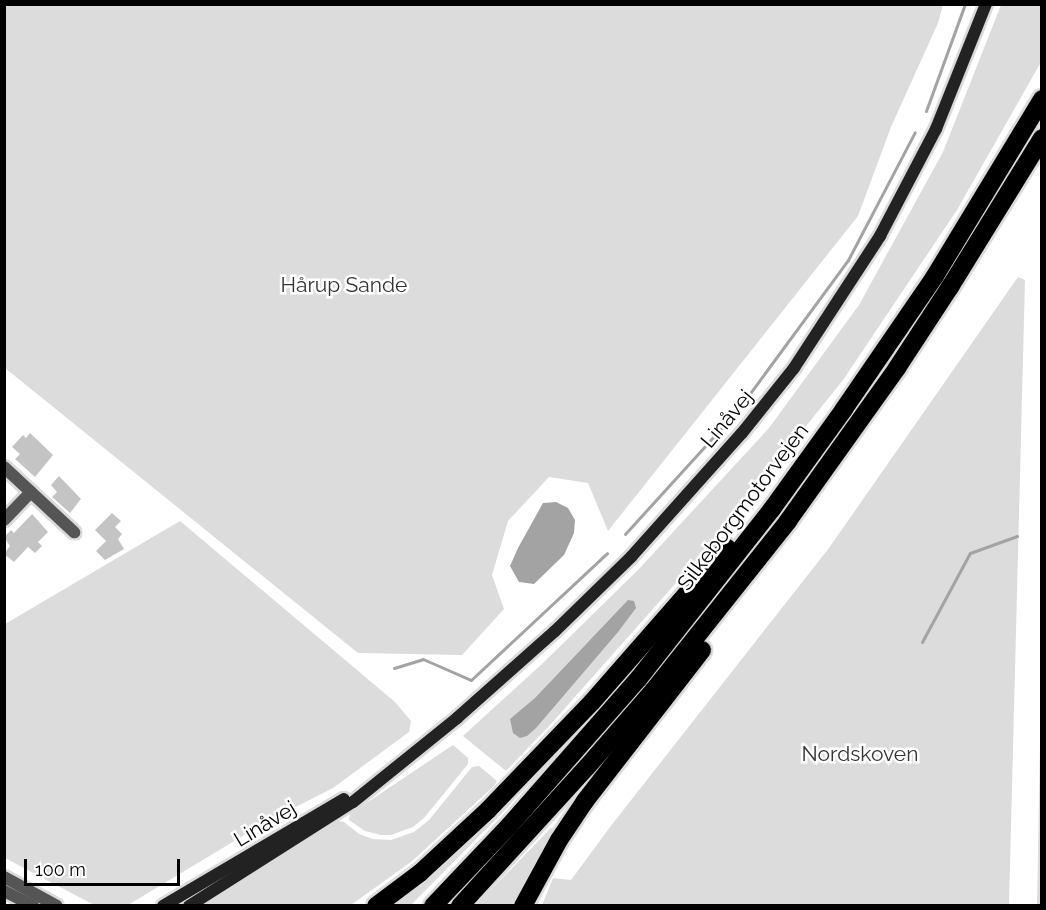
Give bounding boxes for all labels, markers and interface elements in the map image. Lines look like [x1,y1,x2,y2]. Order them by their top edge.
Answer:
park label: Hårup Sande [281,272,407,298]
street label: Linåvej [695,385,759,453]
street label: Silkeborgmotorvejen [672,419,814,595]
park label: Nordskoven [802,741,918,767]
street label: Linåvej [229,796,301,852]
scale bar [27,847,183,885]
text: 100 m [35,859,86,880]

